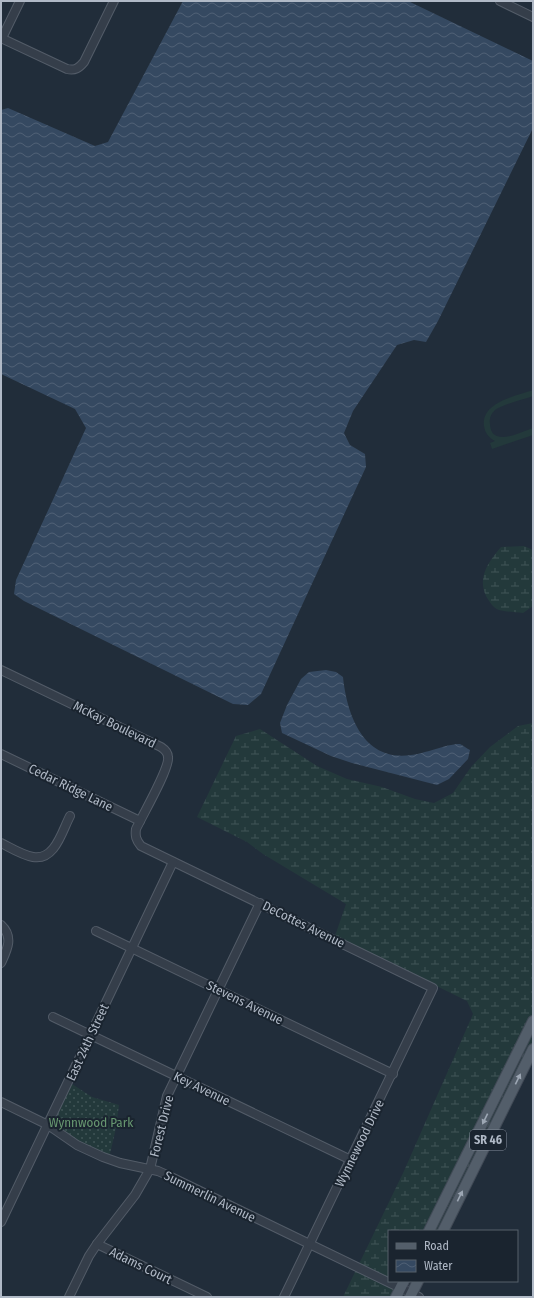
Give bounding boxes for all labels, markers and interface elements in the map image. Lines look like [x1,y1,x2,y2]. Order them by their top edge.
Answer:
street label: McKay Boulevard [71,698,159,751]
street label: Cedar Ridge Lane [26,761,115,814]
street label: DeCottes Avenue [260,898,347,951]
street label: Stevens Avenue [204,977,286,1028]
street label: East 24th Street [63,1001,112,1083]
street label: Key Avenue [171,1068,232,1109]
one-way arrow [515,1074,521,1085]
street label: Forest Drive [147,1094,176,1159]
street label: Wynnewood Drive [332,1097,387,1189]
one-way arrow [481,1113,488,1124]
park label: Wynnwood Park [49,1115,134,1130]
road number: SR 46 [470,1130,506,1150]
street label: Summerlin Avenue [162,1168,258,1225]
one-way arrow [457,1190,464,1202]
legend [388,1230,518,1282]
text: Road [424,1239,449,1253]
street label: Adams Court [107,1244,175,1287]
text: Water [424,1259,453,1273]

